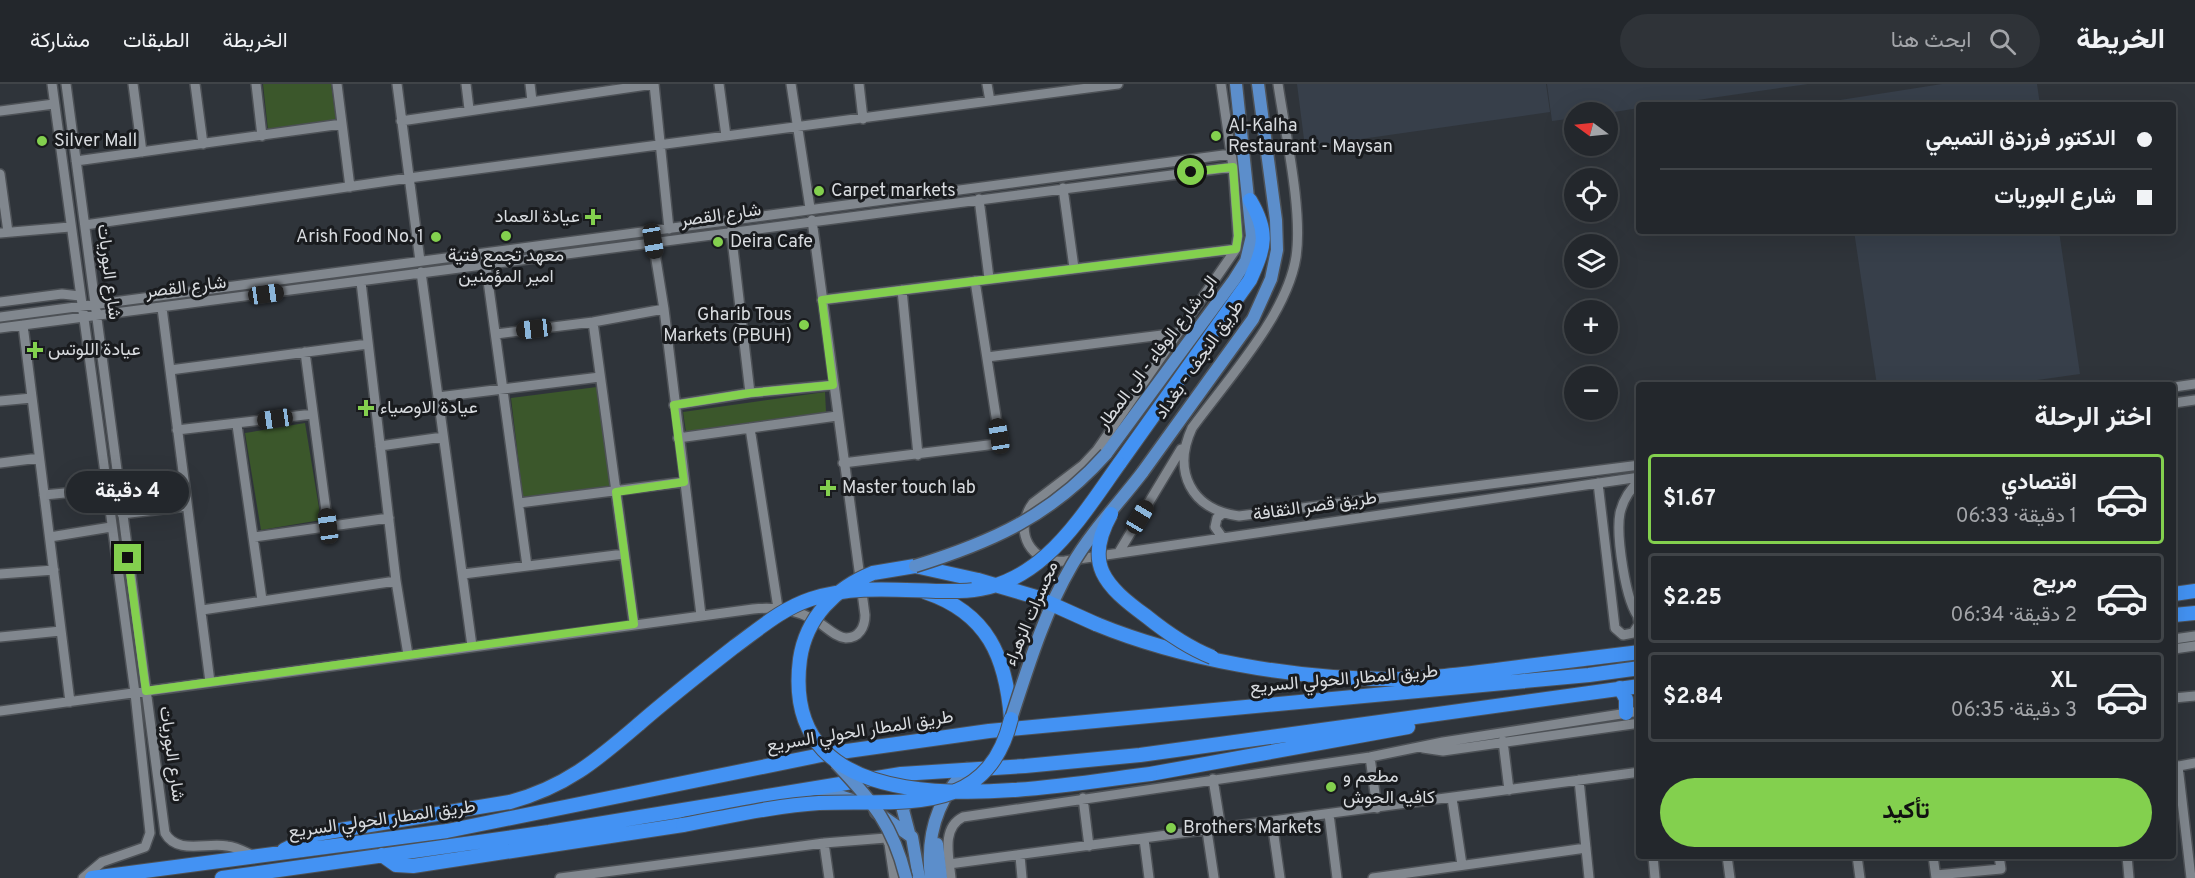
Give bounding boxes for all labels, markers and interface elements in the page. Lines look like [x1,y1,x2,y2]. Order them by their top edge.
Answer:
search box [1620,14,2040,68]
text: الخريطة [2076,23,2165,59]
icon: search [1986,25,2019,58]
text: مشاركة [30,28,90,55]
text: الطبقات [123,28,190,55]
text: الخريطة [223,28,288,55]
text: ابحث هنا [1891,28,1971,55]
north arrow [1564,102,1618,156]
map controls [1564,102,1618,420]
place label: Al-Kalha Restaurant - Maysan [1228,115,1393,159]
text: الدكتور فرزدق التميمي [1926,126,2116,153]
marker: Al-Kalha Restaurant - Maysan [1209,129,1223,143]
place label: Silver Mall [54,130,137,153]
marker: Silver Mall [35,134,49,148]
route start [1177,158,1204,185]
button: locate [1564,168,1618,222]
place label: Carpet markets [831,180,956,203]
marker: Carpet markets [812,184,826,198]
text: شارع البوريات [1994,184,2116,211]
street label: شارع القصر [678,199,763,233]
place label: عيادة العماد [495,206,580,229]
marker: عيادة العماد [584,208,602,226]
car [641,222,665,260]
street label: شارع البوريات [91,223,125,321]
place label: Arish Food No. 1 [296,226,424,249]
marker: معهد تجمع فتية امير المؤمنين [499,229,513,243]
marker: Arish Food No. 1 [429,230,443,244]
place label: Deira Cafe [730,231,813,254]
button: layers [1564,234,1618,288]
marker: Deira Cafe [711,235,725,249]
place label: معهد تجمع فتية امير المؤمنين [448,245,564,289]
street label: الى شارع الوفاء - الى المطار [1092,271,1223,435]
street label: شارع القصر [143,272,228,304]
car [247,283,285,305]
street label: طريق النجف - بغداد [1150,296,1250,424]
button: + [1564,300,1618,354]
place label: Gharib Tous Markets (PBUH) [663,304,792,348]
car [515,318,553,340]
marker: Gharib Tous Markets (PBUH) [797,318,811,332]
place label: عيادة اللوتس [48,339,141,362]
marker: عيادة اللوتس [26,341,44,359]
button: − [1564,366,1618,420]
place label: عيادة الاوصياء [380,397,478,420]
marker: عيادة الاوصياء [357,399,375,417]
text: اختر الرحلة [2035,401,2152,435]
car [256,408,294,430]
car [987,417,1011,455]
text: اقتصادي [2001,470,2077,497]
callout: 4 دقيقة [66,471,190,513]
icon: car [2095,472,2149,526]
place label: Master touch lab [842,477,976,500]
text: 4 دقيقة [95,479,160,505]
marker: Master touch lab [819,479,837,497]
text: $1.67 [1663,486,1716,513]
street label: طريق قصر الثقافة [1252,487,1378,527]
car [1123,497,1157,537]
text: 1 دقيقة · 06:33 [1956,504,2077,530]
car [317,507,339,545]
route end [114,544,141,571]
street label: مجسرات الزهراء [1000,558,1064,670]
text: مريح [2033,569,2077,596]
icon: car [2095,571,2149,625]
text: $2.25 [1663,585,1722,612]
text: 2 دقيقة · 06:34 [1951,603,2077,629]
street label: طريق المطار الحولي السريع [1249,660,1439,702]
text: XL [2050,668,2077,695]
icon: car [2095,670,2149,724]
text: $2.84 [1663,684,1723,711]
text: 3 دقيقة · 06:35 [1951,698,2077,724]
street label: شارع البوريات [153,705,189,803]
street label: طريق المطار الحولي السريع [765,706,955,760]
place label: مطعم و كافيه الحوش [1343,766,1435,810]
button: تأكيد [1660,778,2152,847]
marker: مطعم و كافيه الحوش [1324,780,1338,794]
street label: طريق المطار الحولي السريع [287,795,477,847]
place label: Brothers Markets [1183,817,1322,840]
marker: Brothers Markets [1164,821,1178,835]

